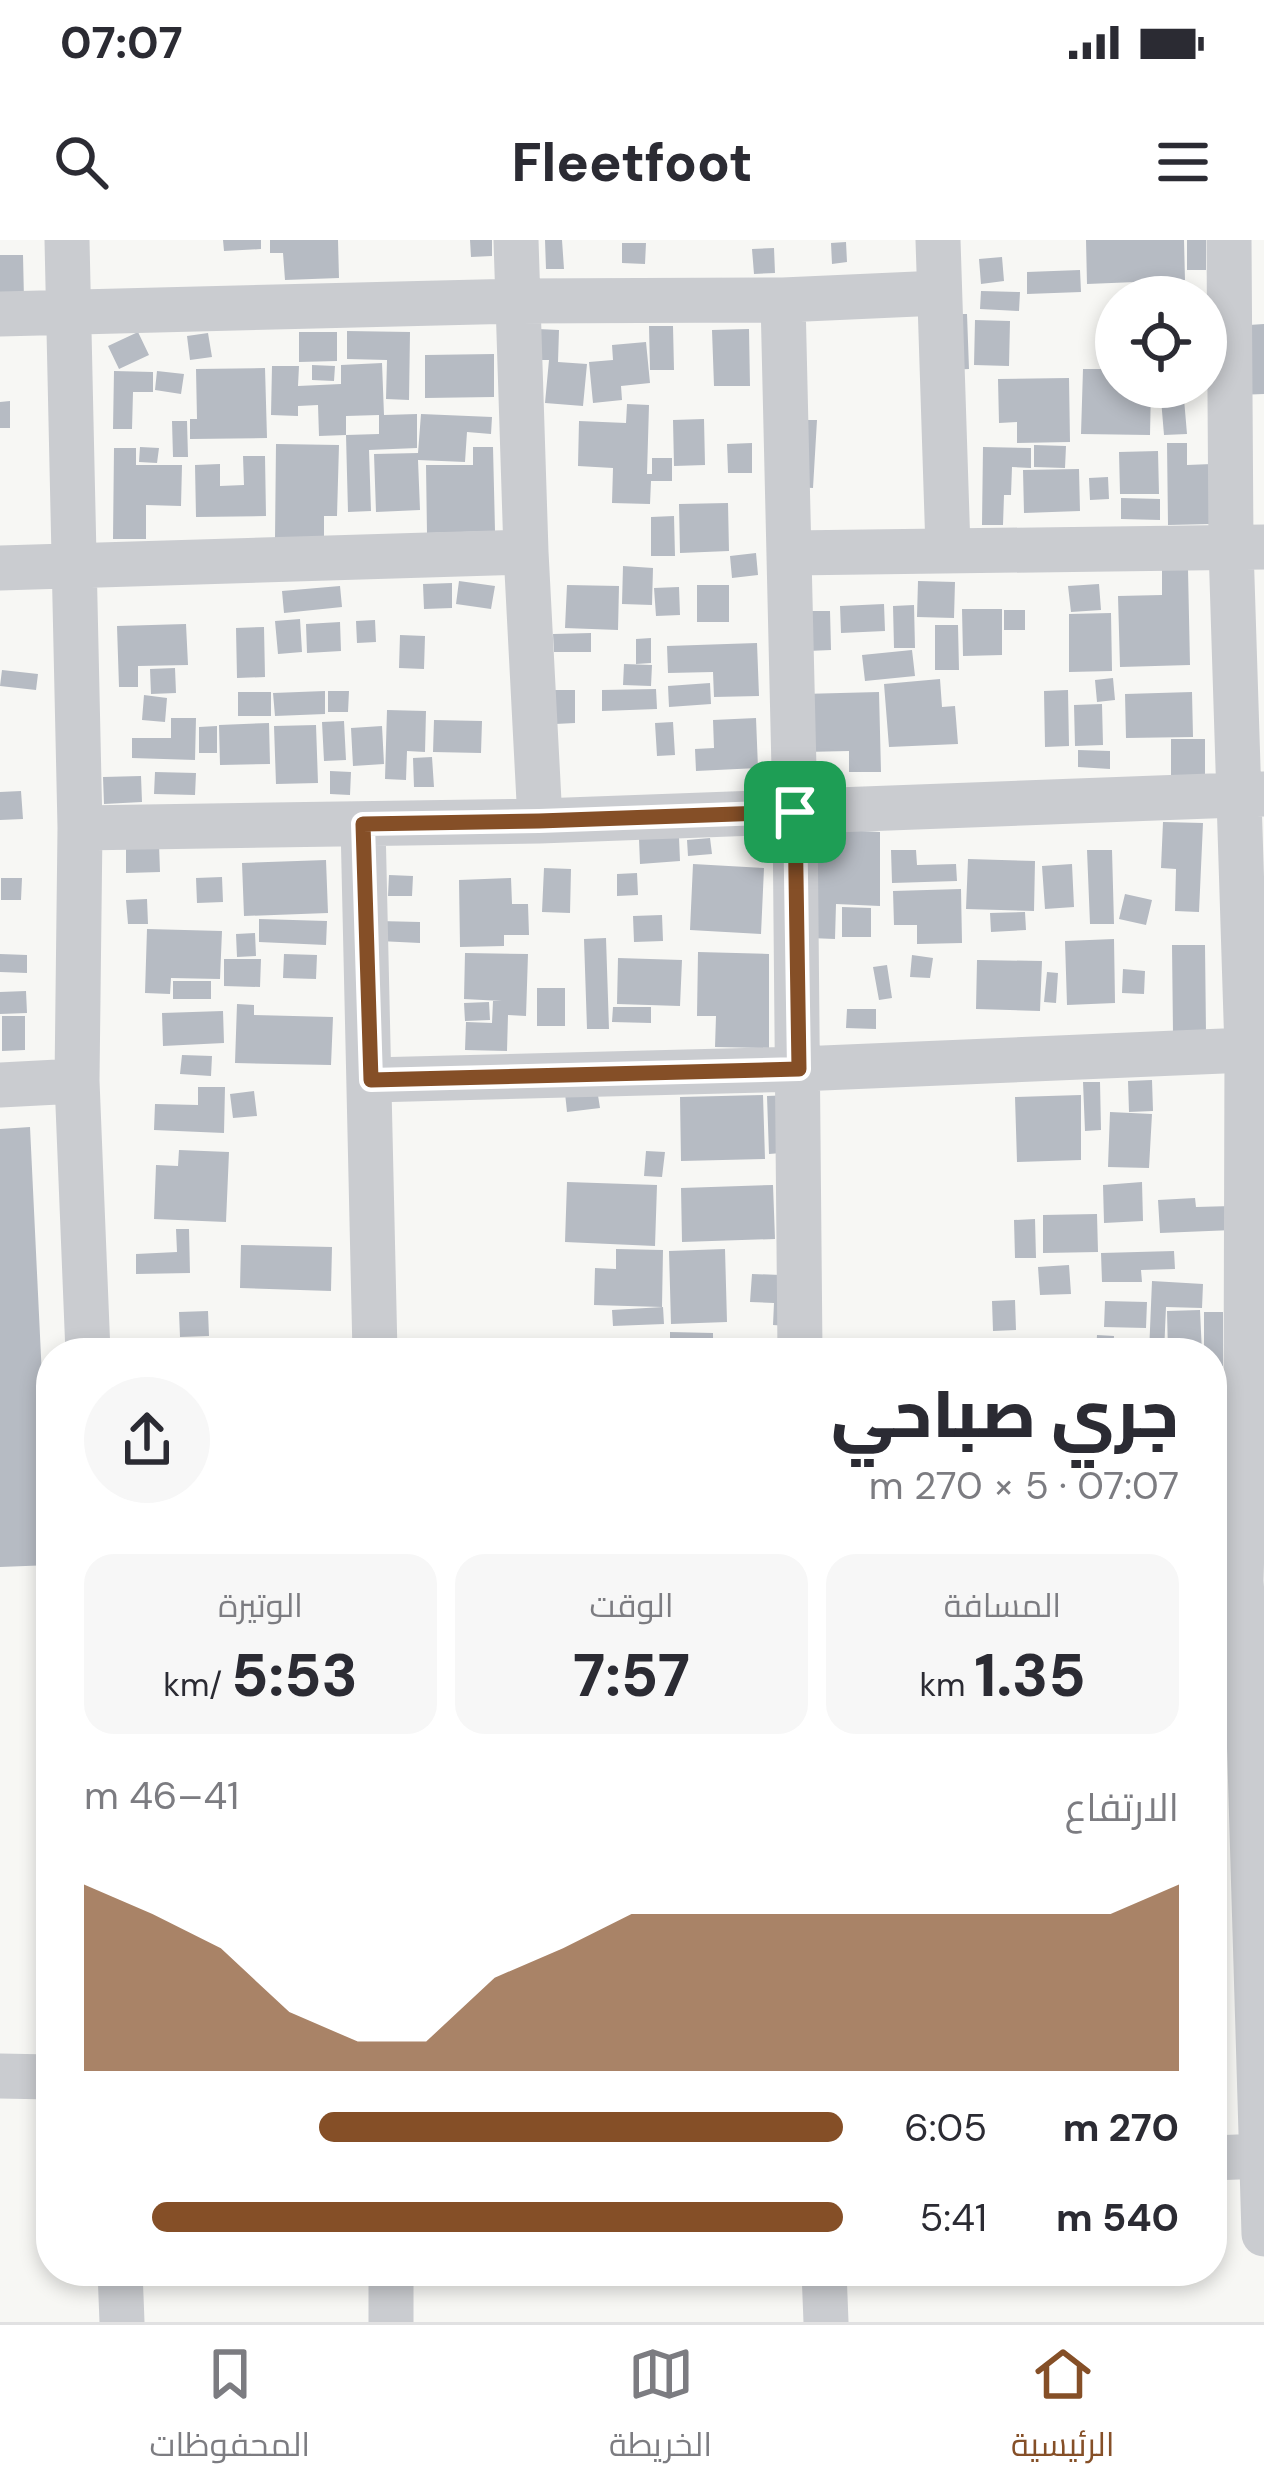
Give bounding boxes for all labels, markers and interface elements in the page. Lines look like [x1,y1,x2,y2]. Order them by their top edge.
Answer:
text: 07:07 [60,13,183,72]
text: Fleetfoot [511,127,753,198]
icon: search [48,129,114,195]
icon: menu [1150,129,1216,195]
map controls [1095,276,1227,408]
button: locate [1095,276,1227,408]
pin [744,761,846,863]
icon: arrive [762,779,828,845]
text: جري صباحي [831,1372,1179,1457]
button: share [84,1377,210,1503]
text: 07:07 · 5 × 270 m [869,1460,1179,1511]
text: الوتيرة [218,1584,303,1627]
text: الوقت [589,1584,674,1627]
text: المسافة [944,1584,1061,1627]
text: 5:53 [231,1636,358,1715]
text: 7:57 [573,1636,690,1715]
text: 1.35 [974,1636,1086,1715]
text: /km [163,1663,231,1706]
text: km [919,1663,974,1706]
text: 41–46 m [84,1770,239,1821]
text: الارتفاع [1065,1782,1179,1833]
text: 6:05 [904,2102,987,2153]
text: 270 m [1063,2102,1179,2153]
text: 5:41 [919,2192,987,2243]
text: 540 m [1056,2192,1179,2243]
tab: المحفوظات [150,2341,310,2475]
tab: الخريطة [609,2341,712,2475]
tab: الرئيسية [1011,2341,1115,2475]

